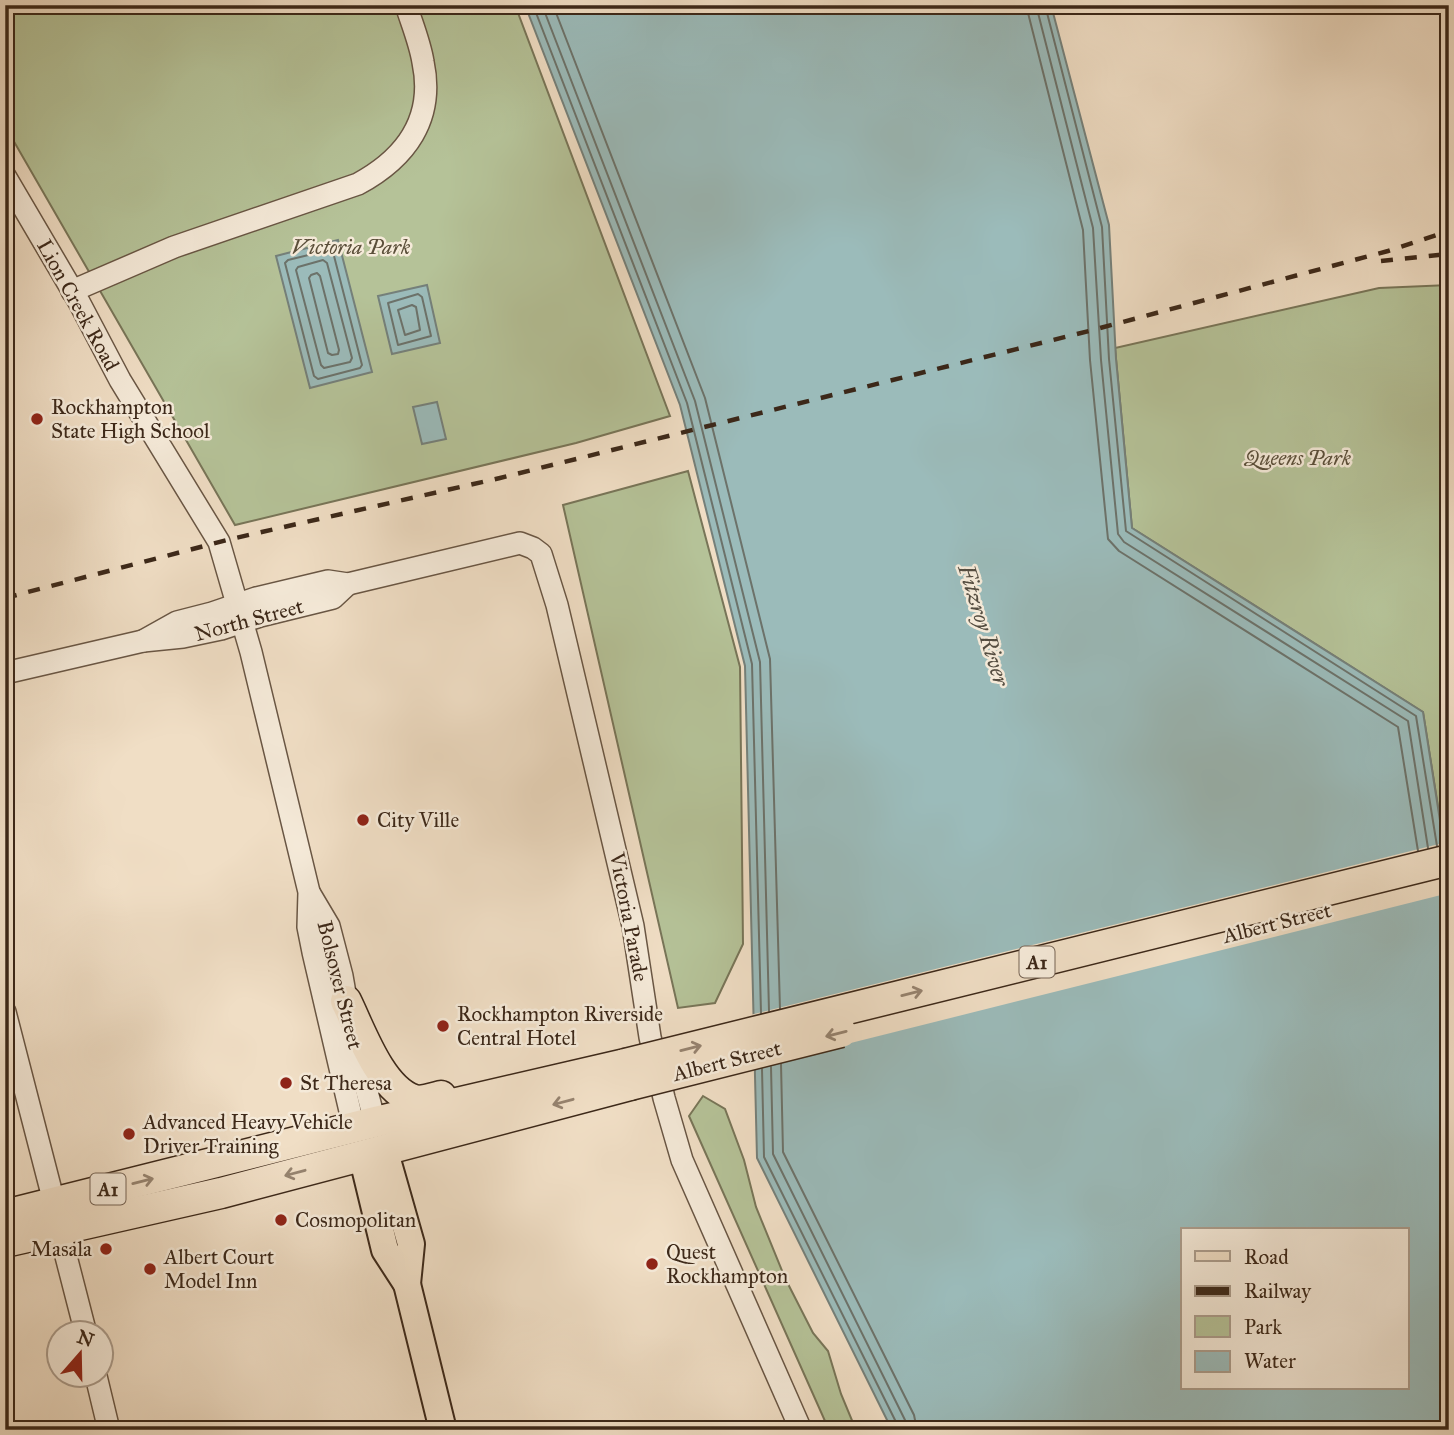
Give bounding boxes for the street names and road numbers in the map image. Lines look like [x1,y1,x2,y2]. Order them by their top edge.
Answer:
street label: Lion Creek Road [31,235,125,376]
street label: North Street [192,593,307,647]
street label: Victoria Parade [604,849,654,984]
street label: Albert Street [1219,897,1334,949]
street label: Bolsover Street [311,918,369,1053]
road number: A1 [1020,946,1054,978]
street label: Albert Street [669,1035,784,1087]
road number: A1 [90,1174,126,1204]

